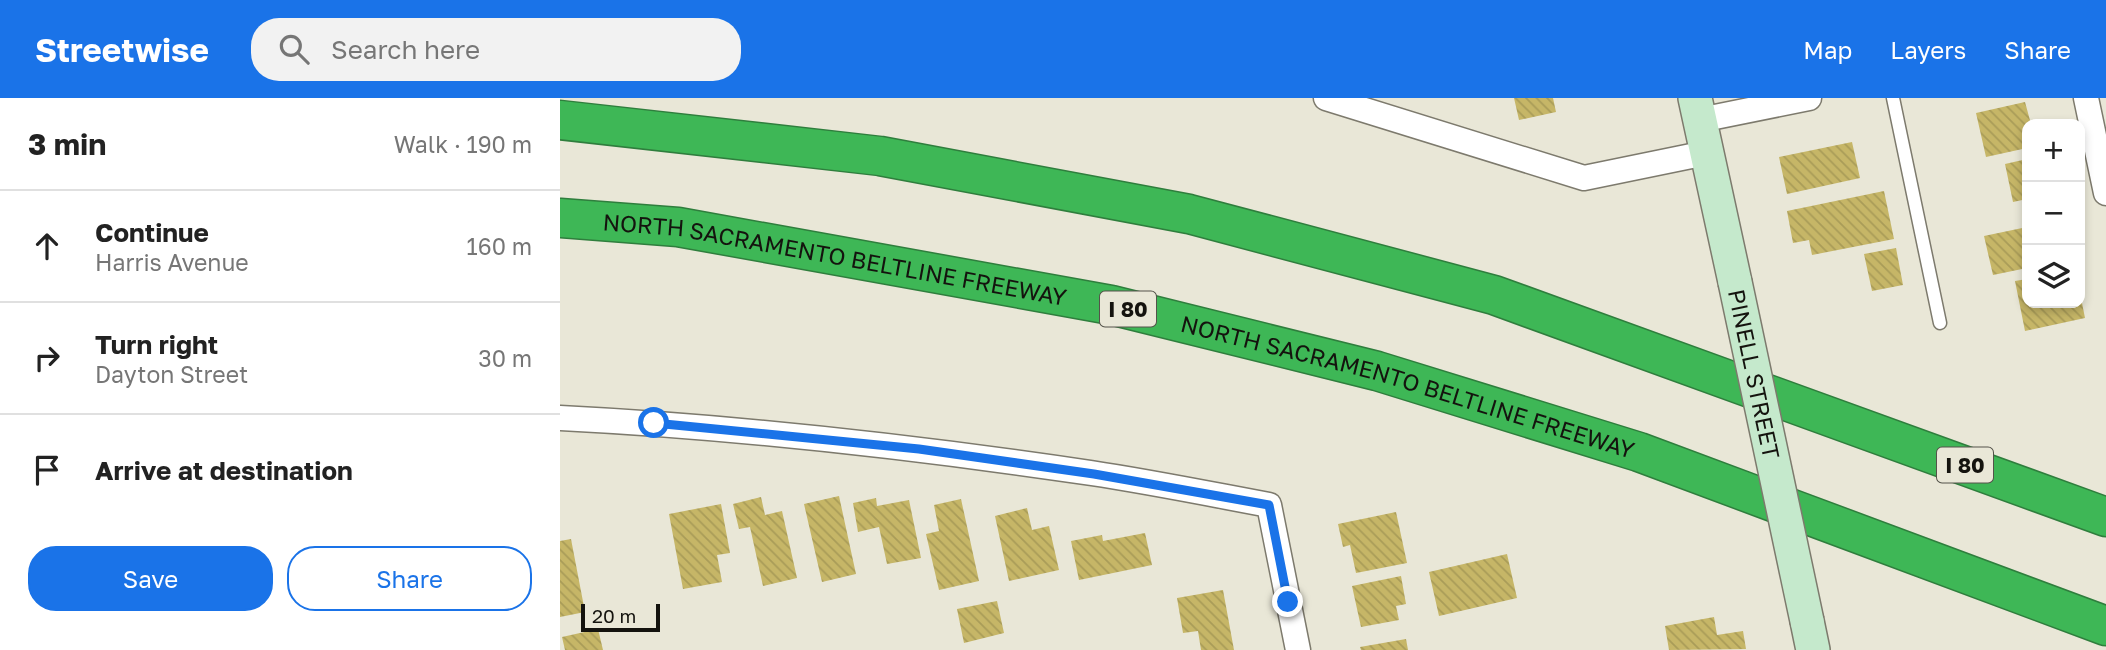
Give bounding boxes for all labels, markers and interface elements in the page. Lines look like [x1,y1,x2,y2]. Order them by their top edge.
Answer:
search box [251,18,741,81]
text: Streetwise [35,30,209,69]
icon: search [275,30,313,68]
text: Search here [331,34,480,65]
text: Map [1803,35,1852,64]
text: Layers [1890,35,1966,64]
text: Share [2004,35,2071,64]
map controls [2022,119,2085,308]
button: + [2022,119,2085,182]
text: 3 min [28,126,106,162]
text: Walk · 190 m [394,130,532,158]
button: − [2022,182,2085,245]
street label: NORTH SACRAMENTO BELTLINE FREEWAY [602,207,1069,311]
text: Continue [95,217,209,248]
icon: ahead [28,227,66,265]
text: 160 m [467,232,532,260]
button: layers [2022,245,2085,308]
text: Harris Avenue [95,248,249,276]
street label: PINELL STREET [1723,287,1786,461]
road number: I 80 [1100,292,1156,326]
street label: NORTH SACRAMENTO BELTLINE FREEWAY [1178,309,1638,464]
text: Turn right [95,329,218,360]
icon: right [28,339,66,377]
text: 30 m [478,344,532,372]
text: Dayton Street [95,360,248,388]
route start [638,407,669,438]
road number: I 80 [1937,448,1993,482]
icon: arrive [28,451,66,489]
text: Arrive at destination [95,455,353,486]
button: Save [28,546,273,611]
button: Share [287,546,532,611]
route end [1272,586,1303,617]
scale bar [581,601,660,633]
text: 20 m [592,604,636,627]

